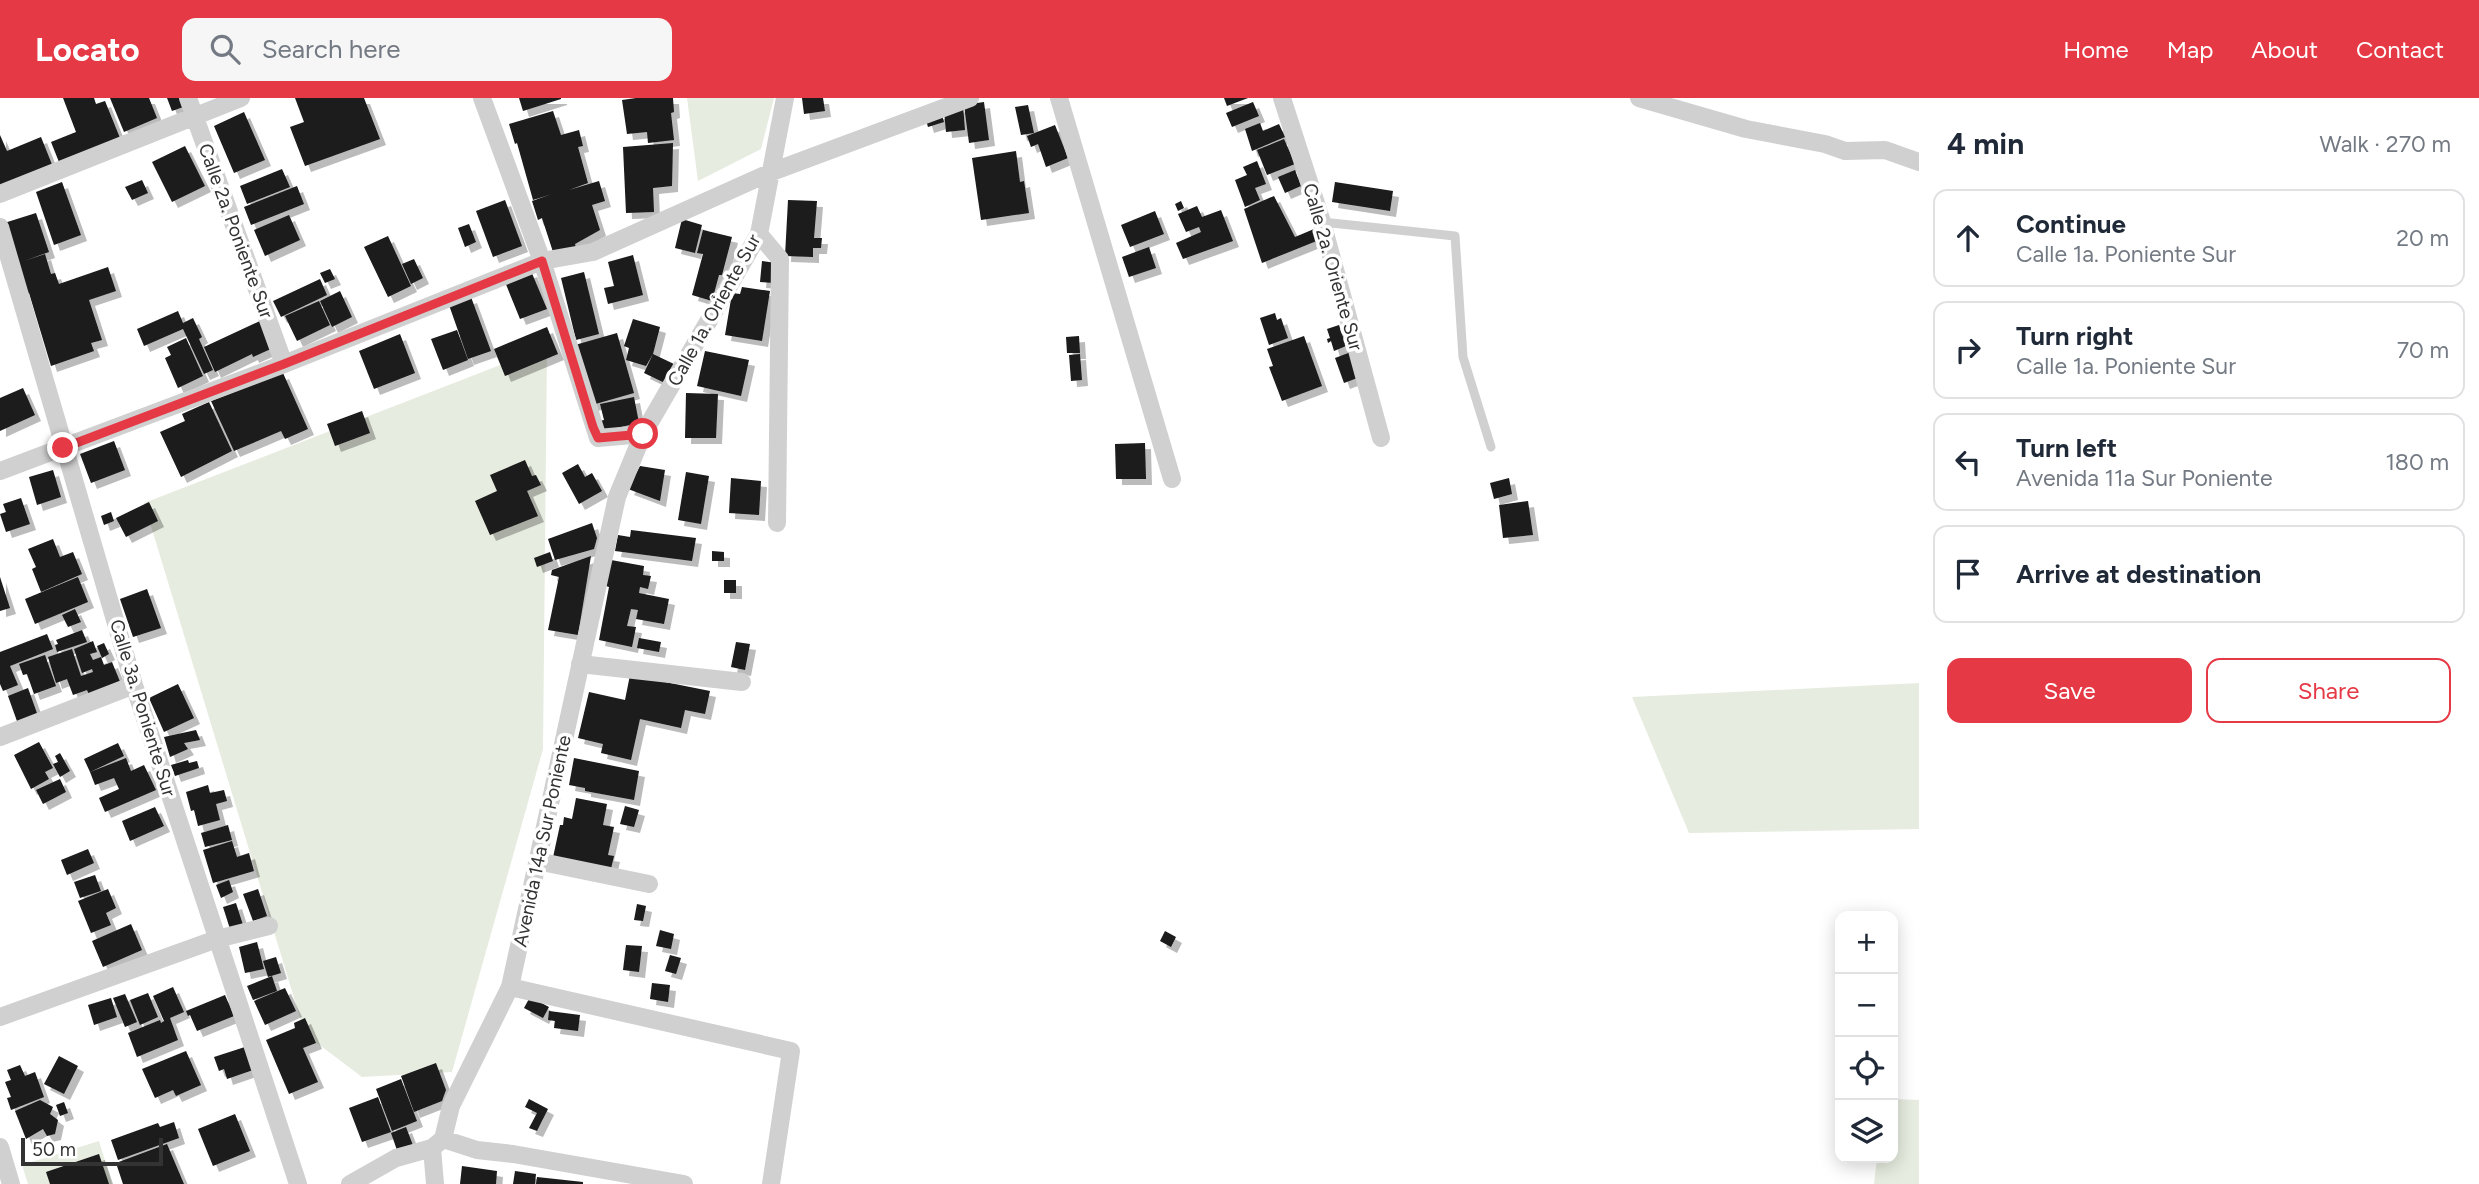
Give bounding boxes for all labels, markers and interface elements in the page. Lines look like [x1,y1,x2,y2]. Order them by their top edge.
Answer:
search box [182,18,672,81]
text: Locato [35,30,140,69]
icon: search [206,30,244,68]
text: Search here [262,33,401,65]
text: Home [2063,35,2129,64]
text: Map [2167,35,2213,64]
text: About [2251,35,2318,64]
text: Contact [2356,35,2444,64]
text: 4 min [1947,125,2024,162]
text: Walk · 270 m [2320,130,2451,158]
street label: Calle 2a. Poniente Sur [194,140,279,322]
street label: Calle 2a. Oriente Sur [1298,181,1368,354]
text: Continue [2016,208,2126,240]
icon: ahead [1949,219,1987,257]
text: 20 m [2396,224,2449,252]
street label: Calle 1a. Oriente Sur [663,229,766,390]
text: Calle 1a. Poniente Sur [2016,240,2236,268]
text: Turn right [2016,320,2133,352]
icon: right [1949,331,1987,369]
text: 70 m [2397,336,2449,364]
text: Calle 1a. Poniente Sur [2016,352,2236,380]
route start [627,418,658,449]
route end [47,432,78,463]
text: Turn left [2016,432,2117,464]
icon: left [1949,443,1987,481]
text: 180 m [2385,448,2449,476]
text: Avenida 11a Sur Poniente [2016,464,2273,492]
icon: arrive [1949,555,1987,593]
text: Arrive at destination [2016,558,2261,590]
street label: Calle 3a. Poniente Sur [105,617,181,800]
button: Save [1947,658,2192,723]
button: Share [2206,658,2451,723]
street label: Avenida 14a Sur Poniente [508,733,576,949]
map controls [1835,911,1898,1163]
button: + [1835,911,1898,974]
button: − [1835,974,1898,1037]
button: locate [1835,1037,1898,1100]
button: layers [1835,1100,1898,1163]
scale bar [21,1135,163,1167]
text: 50 m [32,1138,76,1161]

